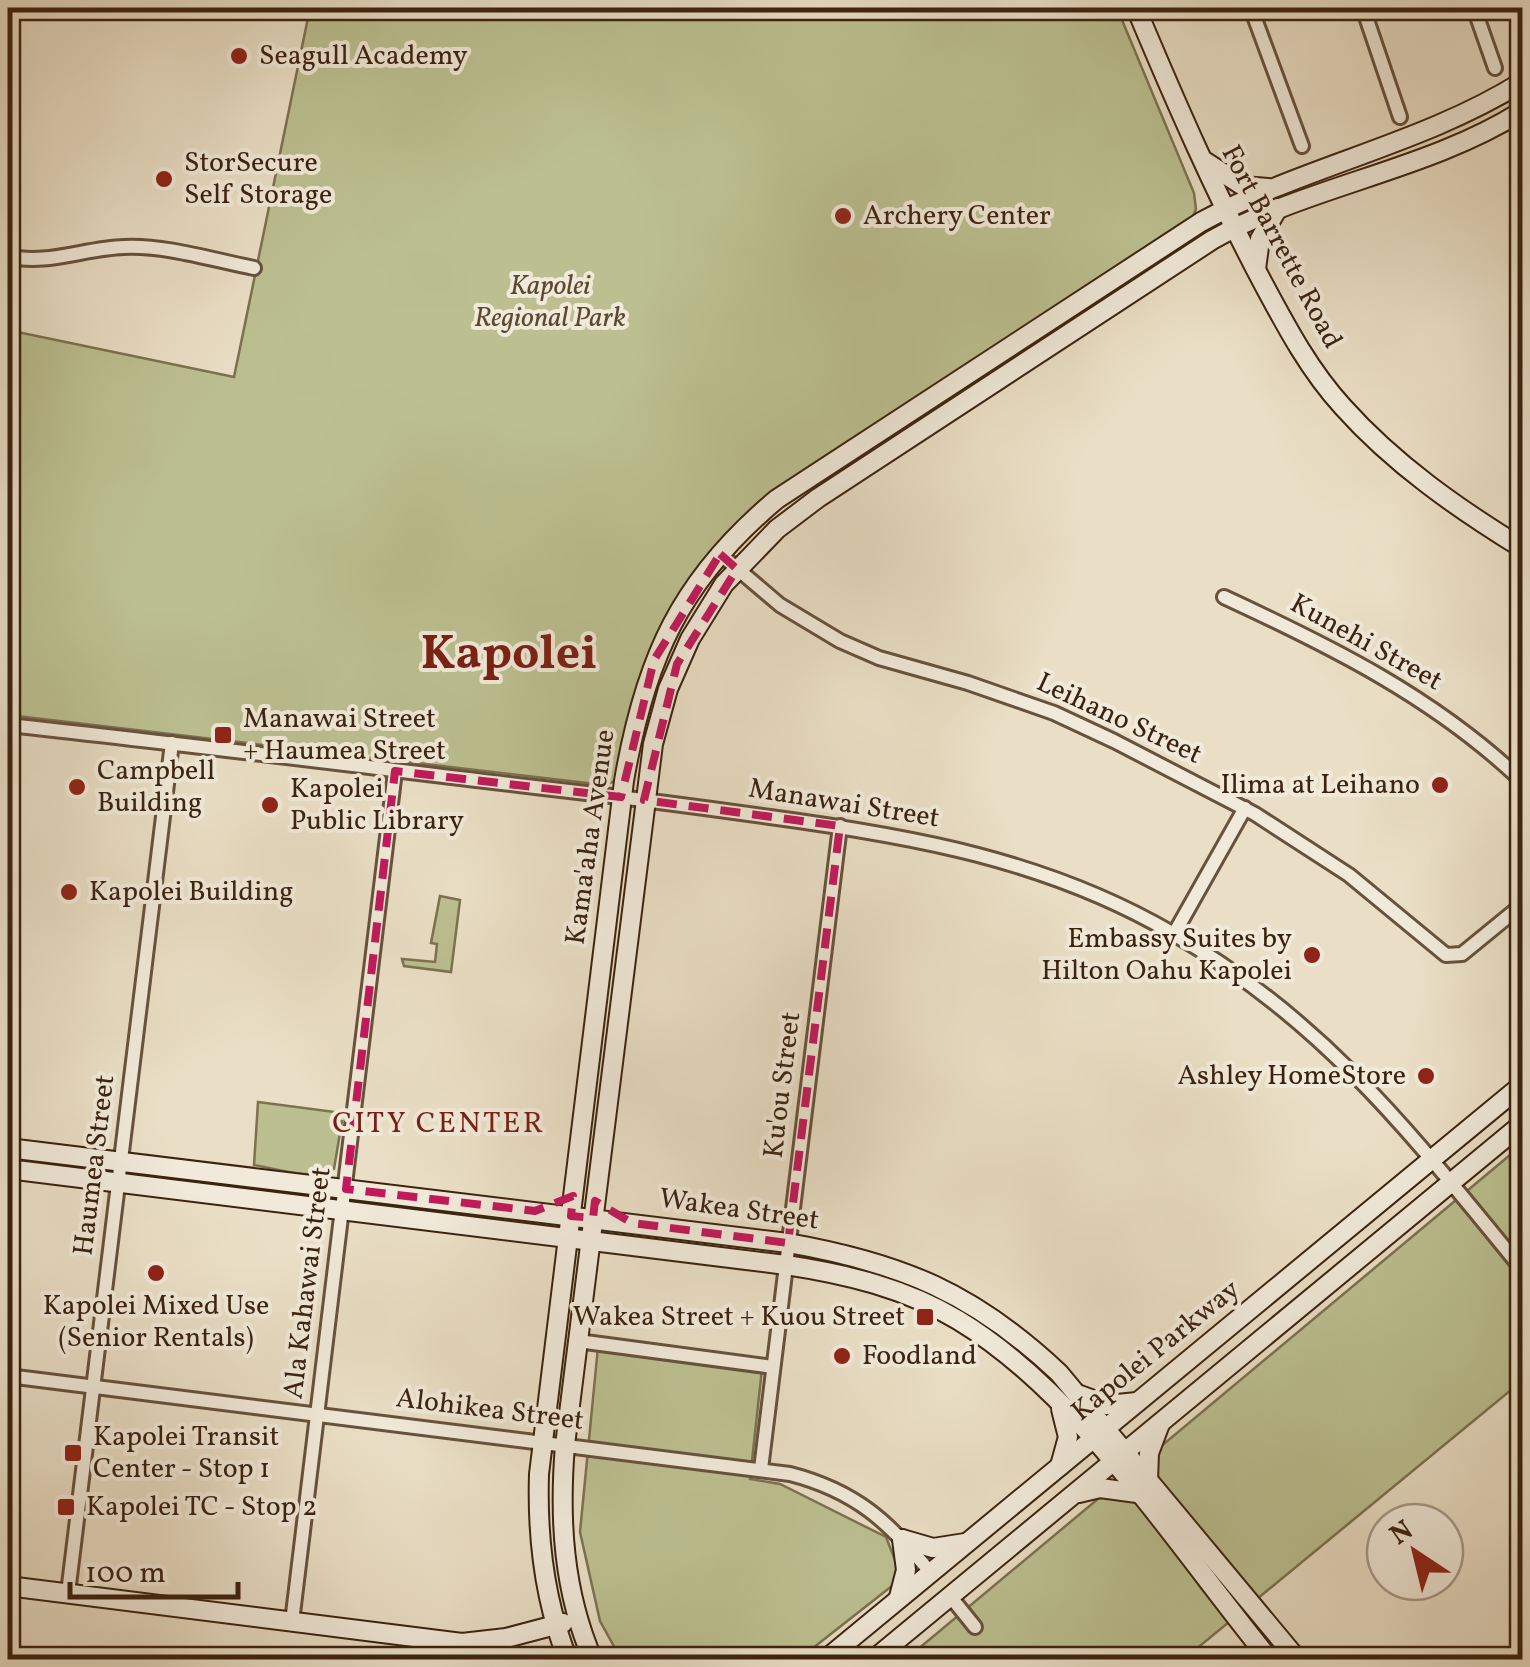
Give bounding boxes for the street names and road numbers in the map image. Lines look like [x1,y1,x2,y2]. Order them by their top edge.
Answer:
street label: Fort Barrette Road [1211,138,1351,356]
street label: Kunehi Street [1283,585,1449,701]
street label: Leihano Street [1030,664,1208,774]
street label: Kama'aha Avenue [557,727,625,947]
street label: Manawai Street [746,770,942,838]
street label: Ku'ou Street [755,1010,811,1160]
street label: Haumea Street [65,1072,125,1258]
street label: Ala Kahawai Street [274,1165,342,1401]
street label: Wakea Street [657,1179,821,1241]
street label: Kapolei Parkway [1064,1271,1248,1431]
street label: Alohikea Street [394,1379,586,1441]

